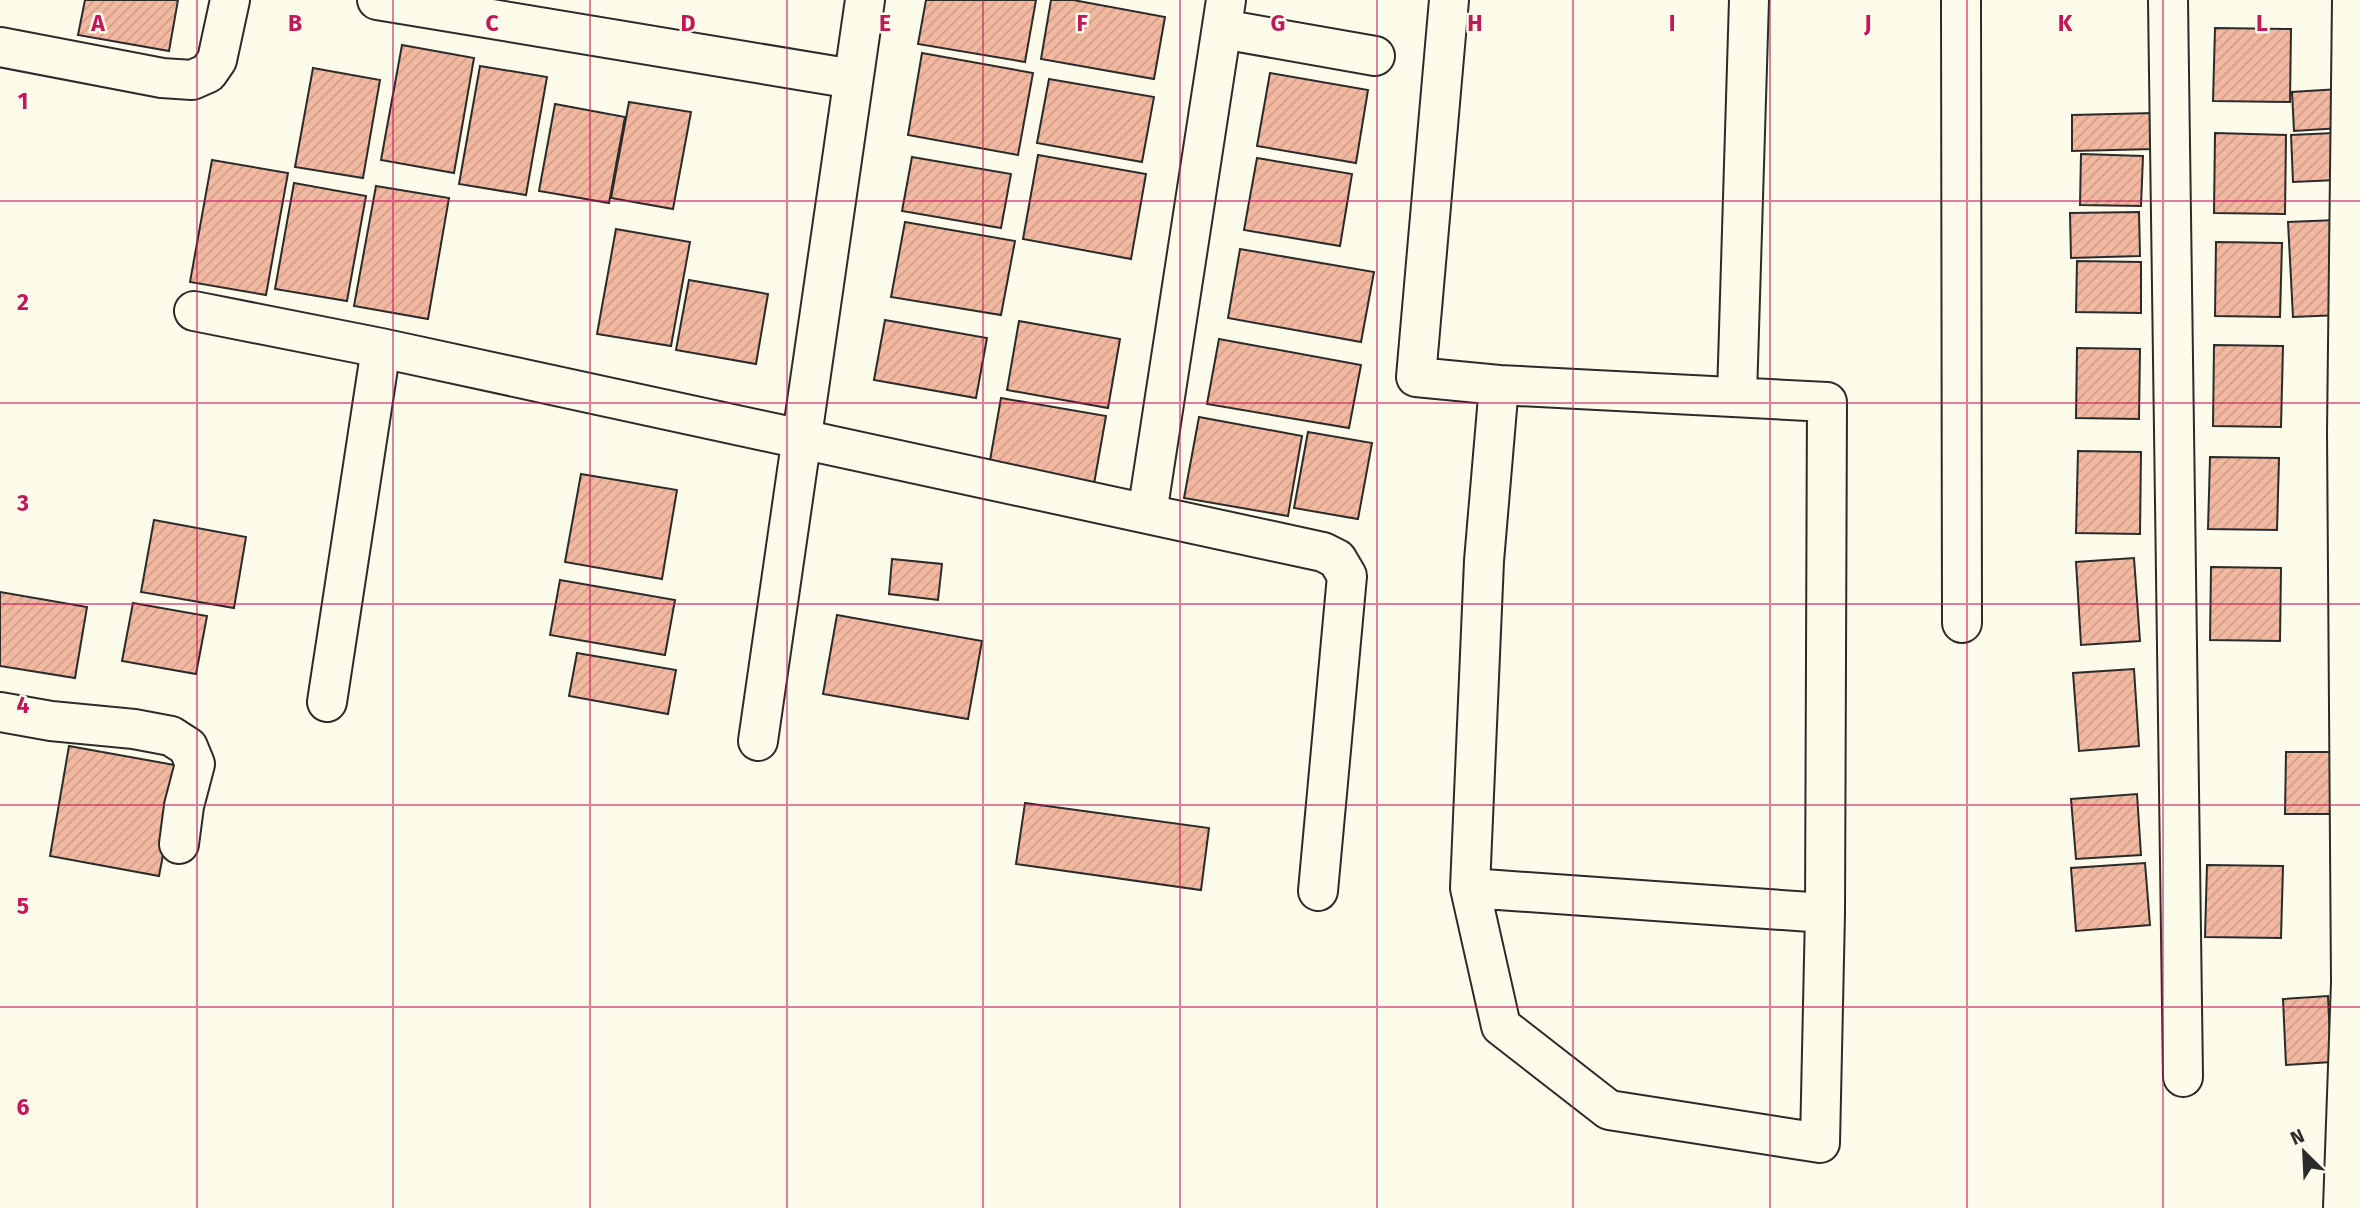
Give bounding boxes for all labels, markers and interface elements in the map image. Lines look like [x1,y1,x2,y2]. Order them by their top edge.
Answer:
text: A [90,9,105,37]
text: B [288,9,302,37]
text: C [485,9,499,37]
text: D [681,9,696,37]
text: E [879,9,891,37]
text: F [1076,9,1088,37]
text: G [1271,9,1285,37]
text: H [1467,9,1483,37]
text: I [1669,9,1675,37]
text: J [1863,9,1872,37]
text: K [2058,9,2073,37]
text: L [2256,9,2268,37]
text: 1 [18,87,28,115]
text: 2 [17,288,29,316]
text: 3 [16,489,29,517]
text: 4 [17,691,30,719]
text: 5 [17,892,29,920]
text: 6 [17,1093,30,1121]
north arrow [2269,1117,2339,1187]
text: N [2287,1124,2308,1150]

